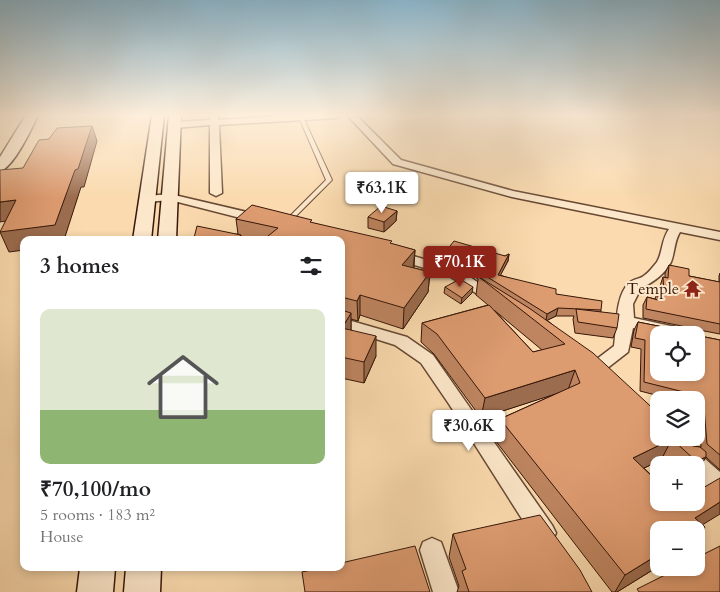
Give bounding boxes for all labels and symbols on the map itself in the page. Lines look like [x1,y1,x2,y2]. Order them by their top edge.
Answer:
pin: ₹63.1K [341,172,423,214]
pin: ₹70.1K [419,246,501,288]
place label: Temple [627,278,679,300]
temple icon: Temple [683,279,703,299]
pin: ₹30.6K [428,410,510,452]

